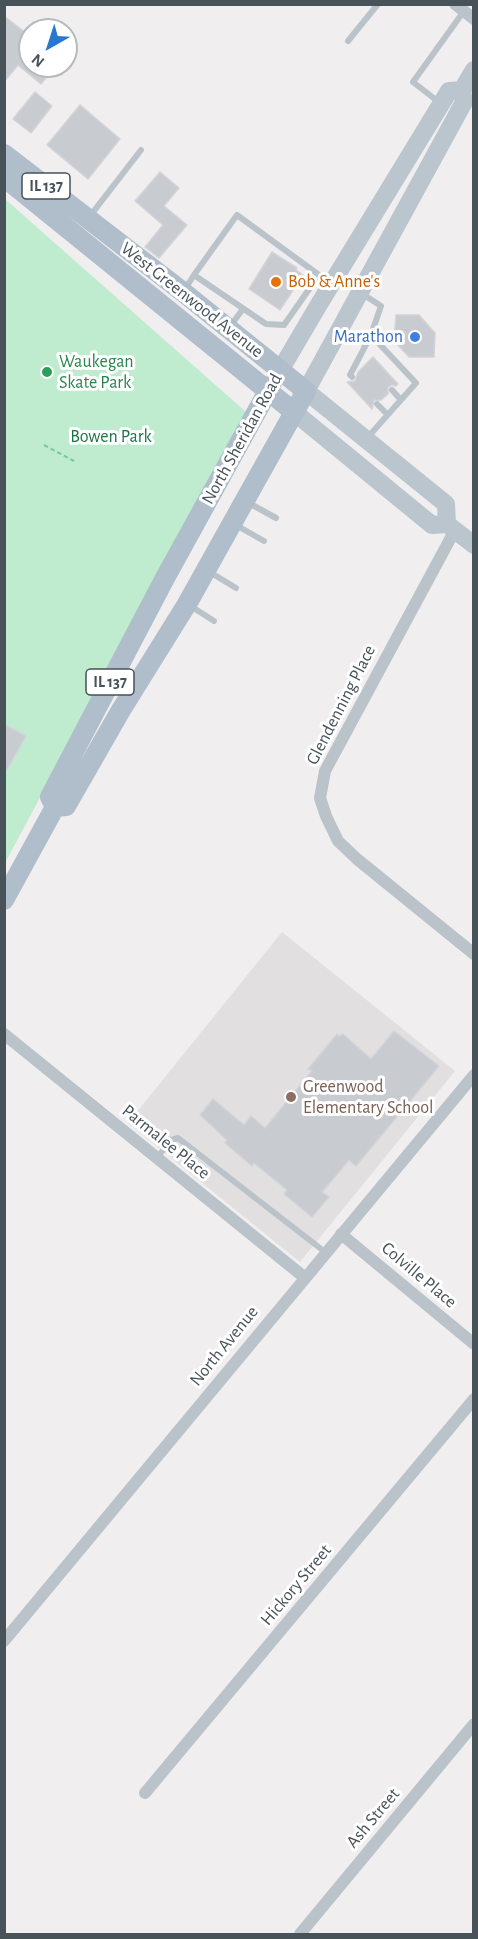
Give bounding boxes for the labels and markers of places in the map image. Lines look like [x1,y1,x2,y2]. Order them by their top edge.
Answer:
place label: Bob & Anne's [288,271,380,293]
marker: Bob & Anne's [269,275,283,289]
place label: Marathon [334,326,403,348]
marker: Marathon [408,330,422,344]
place label: Waukegan Skate Park [59,351,134,394]
marker: Waukegan Skate Park [40,365,54,379]
place label: Greenwood Elementary School [303,1076,433,1118]
marker: Greenwood Elementary School [284,1090,298,1104]

